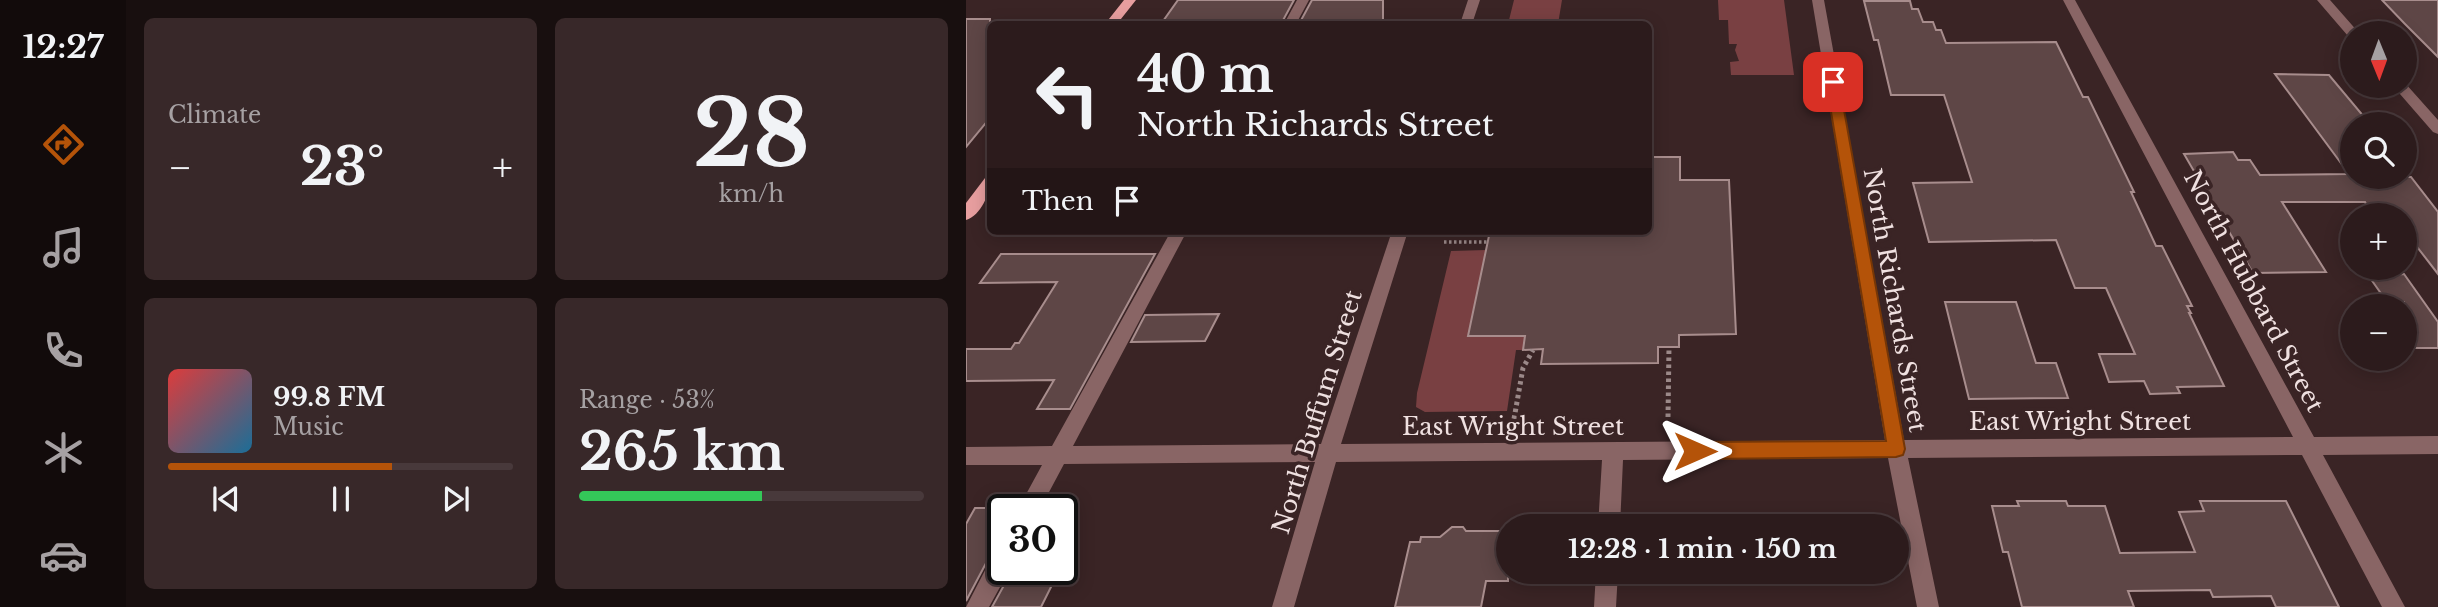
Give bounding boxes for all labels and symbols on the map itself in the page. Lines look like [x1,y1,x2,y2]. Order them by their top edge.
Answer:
north arrow [2340,21,2417,98]
pin [1803,52,1863,112]
street label: North Hubbard Street [2178,165,2330,417]
street label: North Richards Street [1857,166,1933,434]
street label: North Buffum Street [1266,287,1368,537]
street label: East Wright Street [1969,407,2191,436]
street label: East Wright Street [1402,412,1624,441]
position arrow [1658,414,1732,488]
speed limit sign: 30 [987,494,1078,585]

